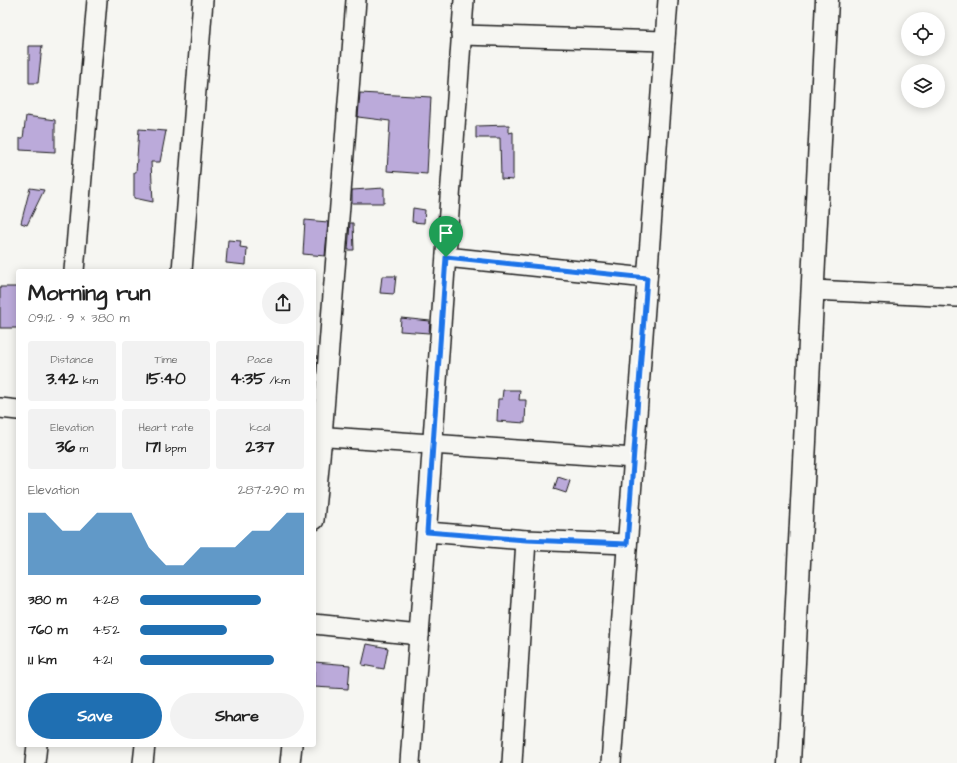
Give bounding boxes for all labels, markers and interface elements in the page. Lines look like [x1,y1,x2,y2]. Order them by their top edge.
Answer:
map controls [901,12,945,108]
button: locate [901,12,945,56]
button: layers [901,64,945,108]
pin [429,216,463,257]
icon: arrive [435,222,457,244]
text: Morning run [28,278,151,309]
button: share [262,282,304,324]
text: 09:12 · 9 × 380 m [28,309,130,327]
text: Distance [51,352,93,367]
text: Time [154,352,178,367]
text: Pace [247,352,273,367]
text: 3.42 [46,367,78,391]
text: 15:40 [146,367,186,391]
text: 4:35 [230,367,265,391]
text: km [78,373,98,388]
text: /km [265,373,290,388]
text: Elevation [50,420,94,435]
text: Heart rate [138,420,194,435]
text: kcal [249,420,271,435]
text: 36 [56,435,75,459]
text: 171 [146,435,161,459]
text: 237 [246,435,274,459]
text: m [75,441,88,456]
text: bpm [161,441,186,456]
text: Elevation [28,481,79,499]
text: 287–290 m [238,481,304,499]
text: 380 m [28,591,67,609]
text: 4:28 [92,591,119,609]
text: 760 m [28,621,68,639]
text: 4:52 [92,621,120,639]
text: 1.1 km [28,651,56,669]
text: 4:21 [92,651,112,669]
button: Save [28,693,162,739]
button: Share [170,693,304,739]

